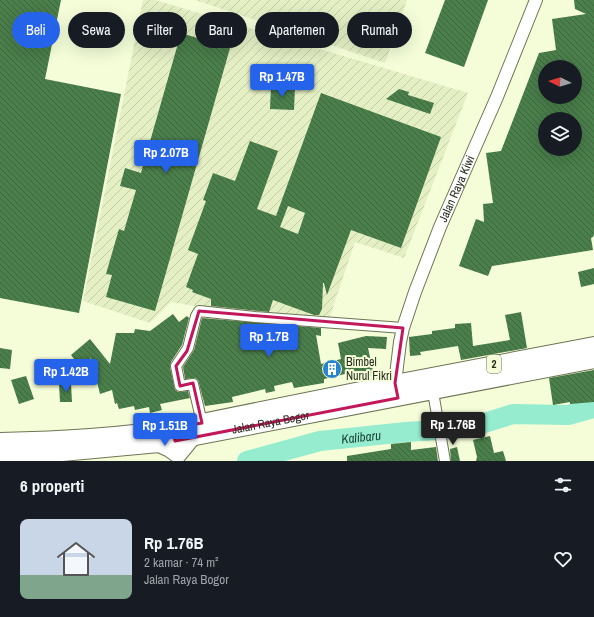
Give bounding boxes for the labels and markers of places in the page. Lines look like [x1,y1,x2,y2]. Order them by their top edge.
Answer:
pin: Rp 1.47B [241,64,323,98]
pin: Rp 2.07B [125,140,207,174]
pin: Rp 1.7B [232,324,306,358]
place label: Bimbel Nurul Fikri [346,354,392,384]
building icon: Bimbel Nurul Fikri [321,358,343,380]
pin: Rp 1.42B [25,359,107,393]
pin: Rp 1.76B [412,412,494,446]
pin: Rp 1.51B [124,413,206,447]

